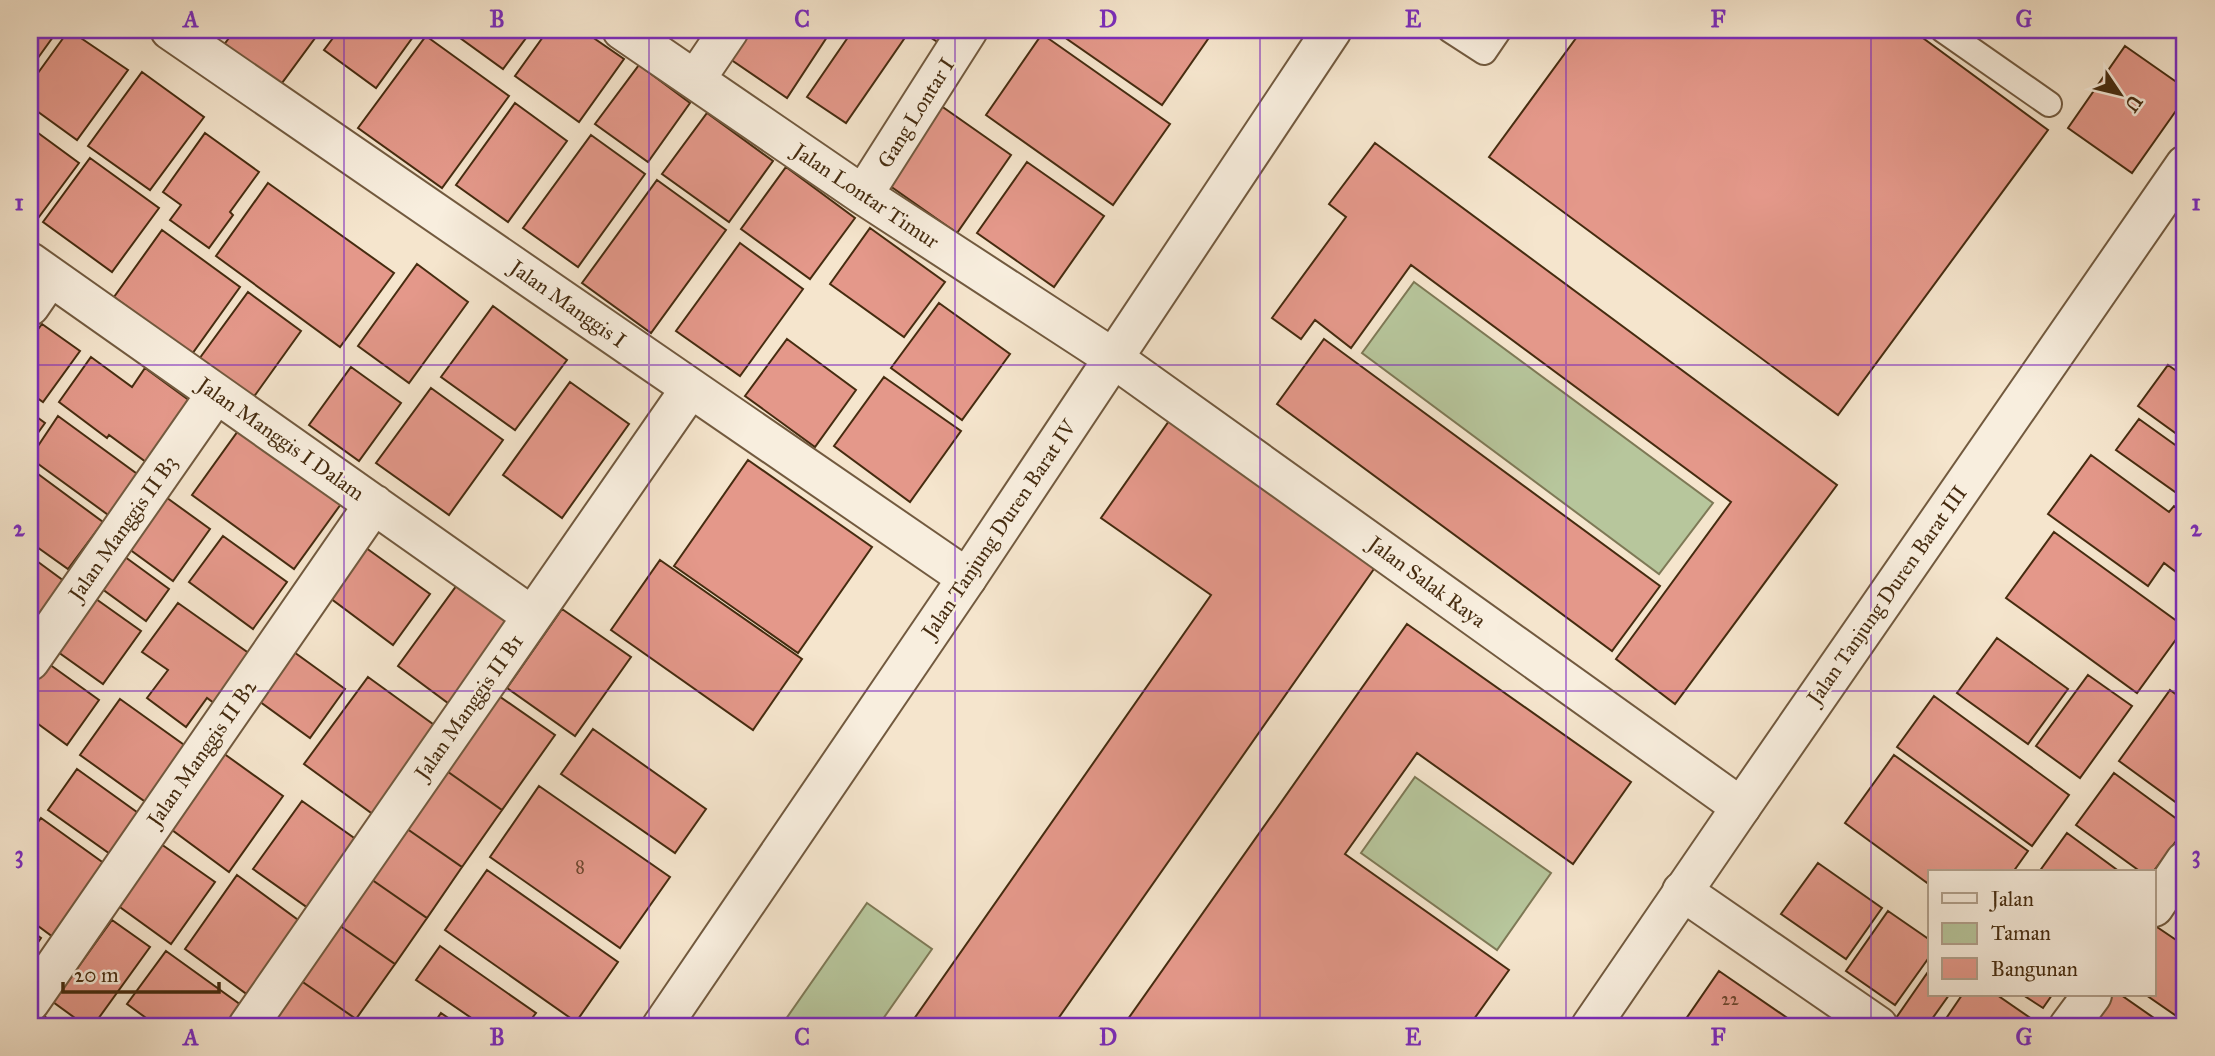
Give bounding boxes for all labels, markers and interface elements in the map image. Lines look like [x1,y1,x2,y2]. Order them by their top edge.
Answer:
text: A [181,5,199,33]
text: B [489,5,505,33]
text: C [794,5,810,33]
text: D [1099,5,1117,33]
text: E [1405,5,1422,33]
text: F [1710,5,1726,33]
text: G [2016,5,2033,33]
street label: Gang Lontar I [872,53,960,173]
north arrow [2086,60,2156,130]
text: U [2119,91,2147,117]
street label: Jalan Lontar Timur [786,136,944,254]
text: 1 [14,188,24,216]
text: 1 [2191,188,2201,216]
street label: Jalan Manggis I [503,253,631,354]
street label: Jalan Manggis I Dalam [191,370,370,507]
street label: Jalan Tanjung Duren Barat IV [915,414,1083,645]
street label: Jalan Manggis II B3 [62,450,183,607]
street label: Jalan Tanjung Duren Barat III [1800,481,1973,711]
text: 2 [13,514,25,542]
text: 2 [2190,514,2202,542]
street label: Jalan Salak Raya [1361,529,1491,633]
street label: Jalan Manggis II B1 [408,629,529,786]
street label: Jalan Manggis II B2 [140,674,263,833]
text: 3 [14,840,24,869]
text: 3 [2191,840,2201,869]
house number: 8 [575,856,585,878]
legend [1928,870,2156,996]
text: Jalan [1989,886,2034,912]
text: Taman [1991,920,2051,946]
scale bar [63,951,219,995]
text: Bangunan [1991,956,2078,982]
text: 20 m [74,962,119,988]
house number: 22 [1721,988,1739,1010]
text: A [181,1023,199,1051]
text: B [489,1023,505,1051]
text: C [794,1023,810,1051]
text: D [1099,1023,1117,1051]
text: E [1405,1023,1422,1051]
text: F [1710,1023,1726,1051]
text: G [2016,1023,2033,1051]

